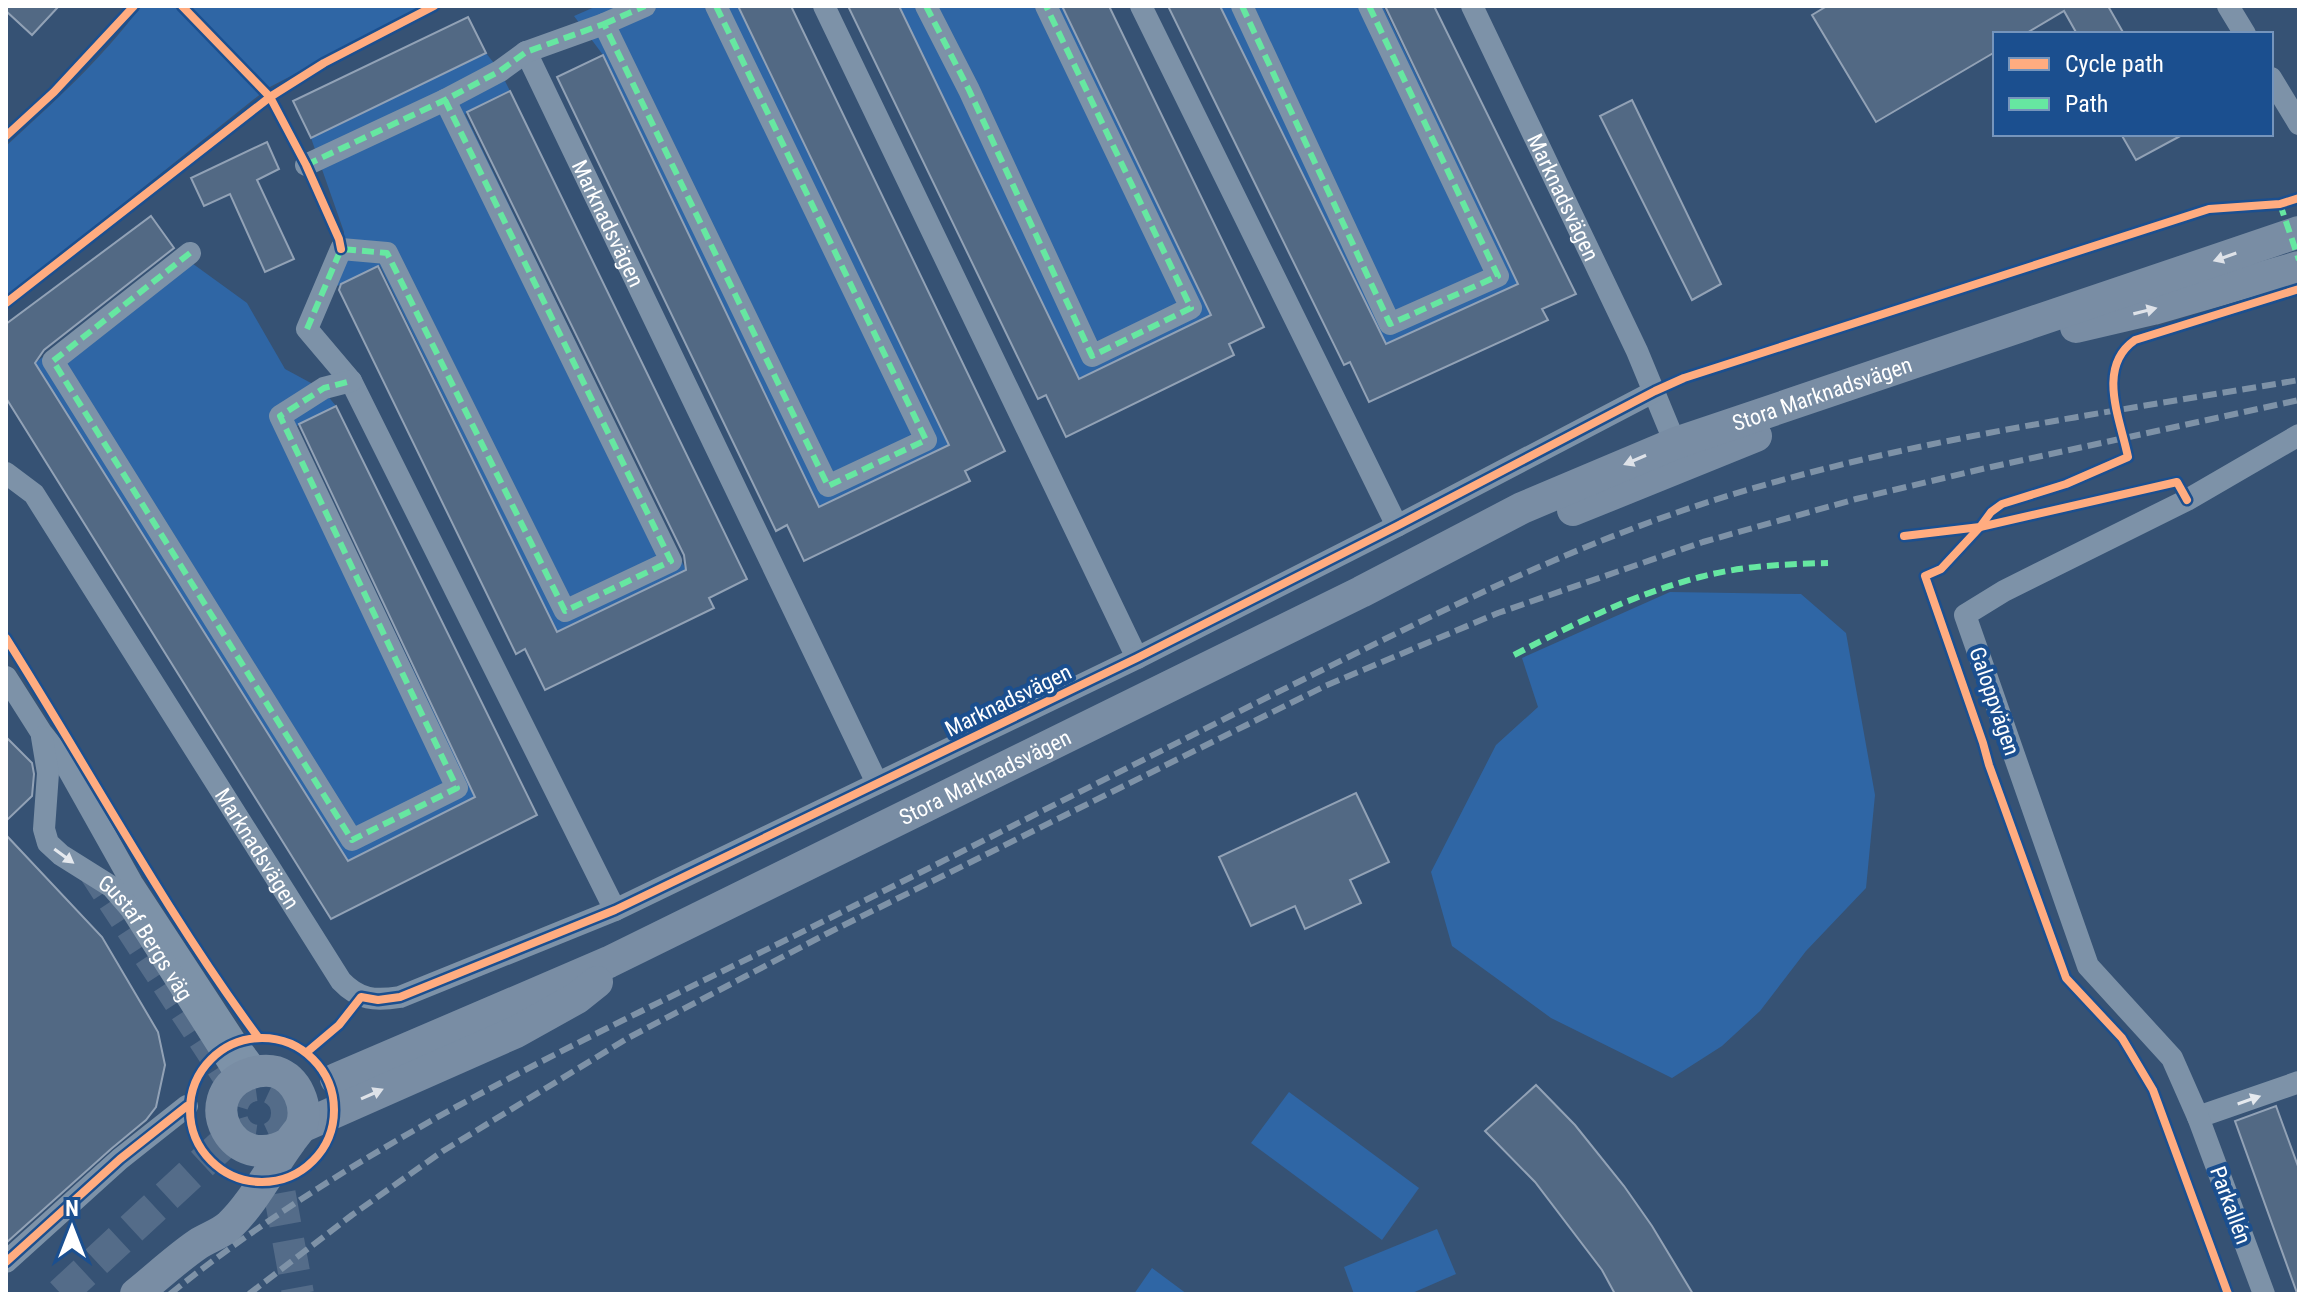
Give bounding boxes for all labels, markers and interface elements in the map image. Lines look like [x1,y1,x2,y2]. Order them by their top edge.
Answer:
legend [1993,32,2273,136]
text: Cycle path [2065,50,2164,78]
text: Path [2065,90,2108,118]
street label: Marknadsvägen [1522,130,1604,265]
street label: Marknadsvägen [567,156,649,291]
one-way arrow [2213,252,2237,264]
one-way arrow [2132,304,2157,316]
street label: Stora Marknadsvägen [1729,352,1915,436]
one-way arrow [1623,454,1647,467]
street label: Galoppvägen [1964,644,2025,759]
street label: Marknadsvägen [941,659,1076,742]
street label: Stora Marknadsvägen [895,725,1075,830]
street label: Marknadsvägen [210,784,304,914]
one-way arrow [54,848,75,863]
street label: Gustaf Bergs väg [94,870,198,1005]
one-way arrow [360,1088,384,1101]
one-way arrow [2237,1093,2261,1105]
street label: Parkallén [2205,1163,2256,1247]
north arrow [32,1188,112,1268]
text: N [65,1196,79,1221]

